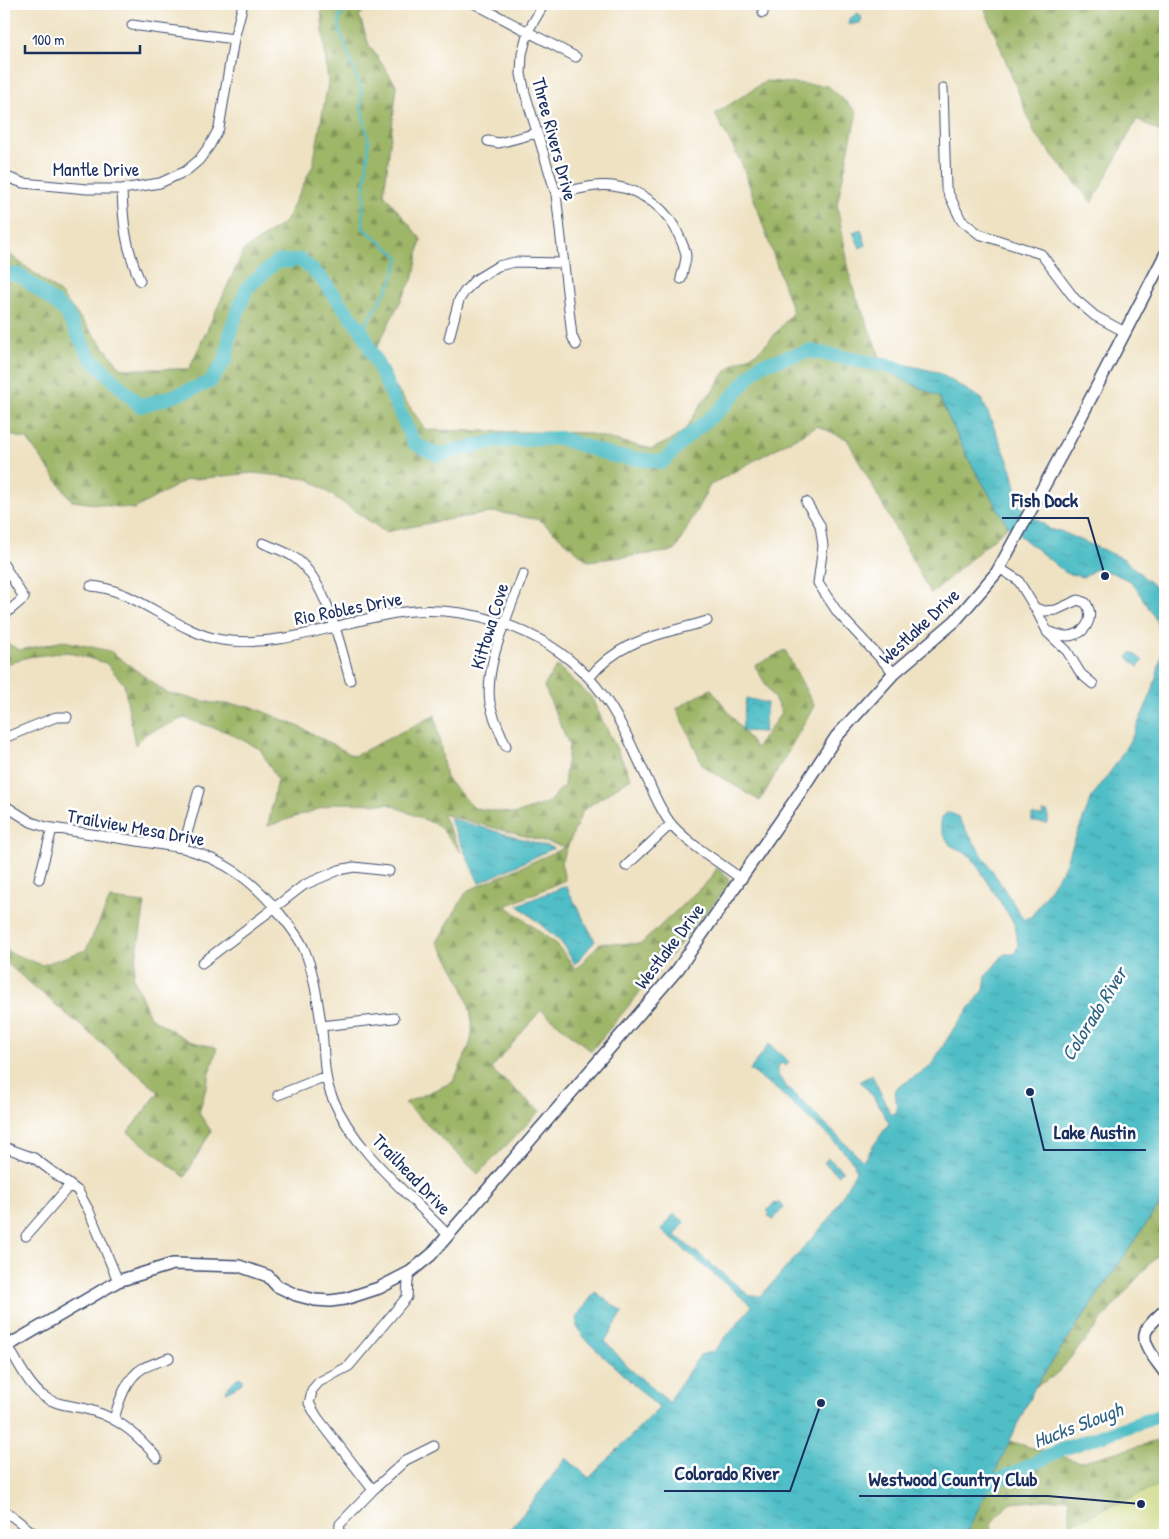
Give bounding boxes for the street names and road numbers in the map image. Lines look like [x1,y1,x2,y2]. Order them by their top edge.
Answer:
street label: Three Rivers Drive [526,75,584,204]
street label: Mantle Drive [53,156,140,182]
street label: Kittowa Cove [464,579,515,672]
street label: Westlake Drive [873,582,965,670]
street label: Rio Robles Drive [292,585,404,631]
street label: Trailview Mesa Drive [65,802,207,852]
street label: Westlake Drive [628,897,710,994]
street label: Trailhead Drive [367,1128,458,1221]

